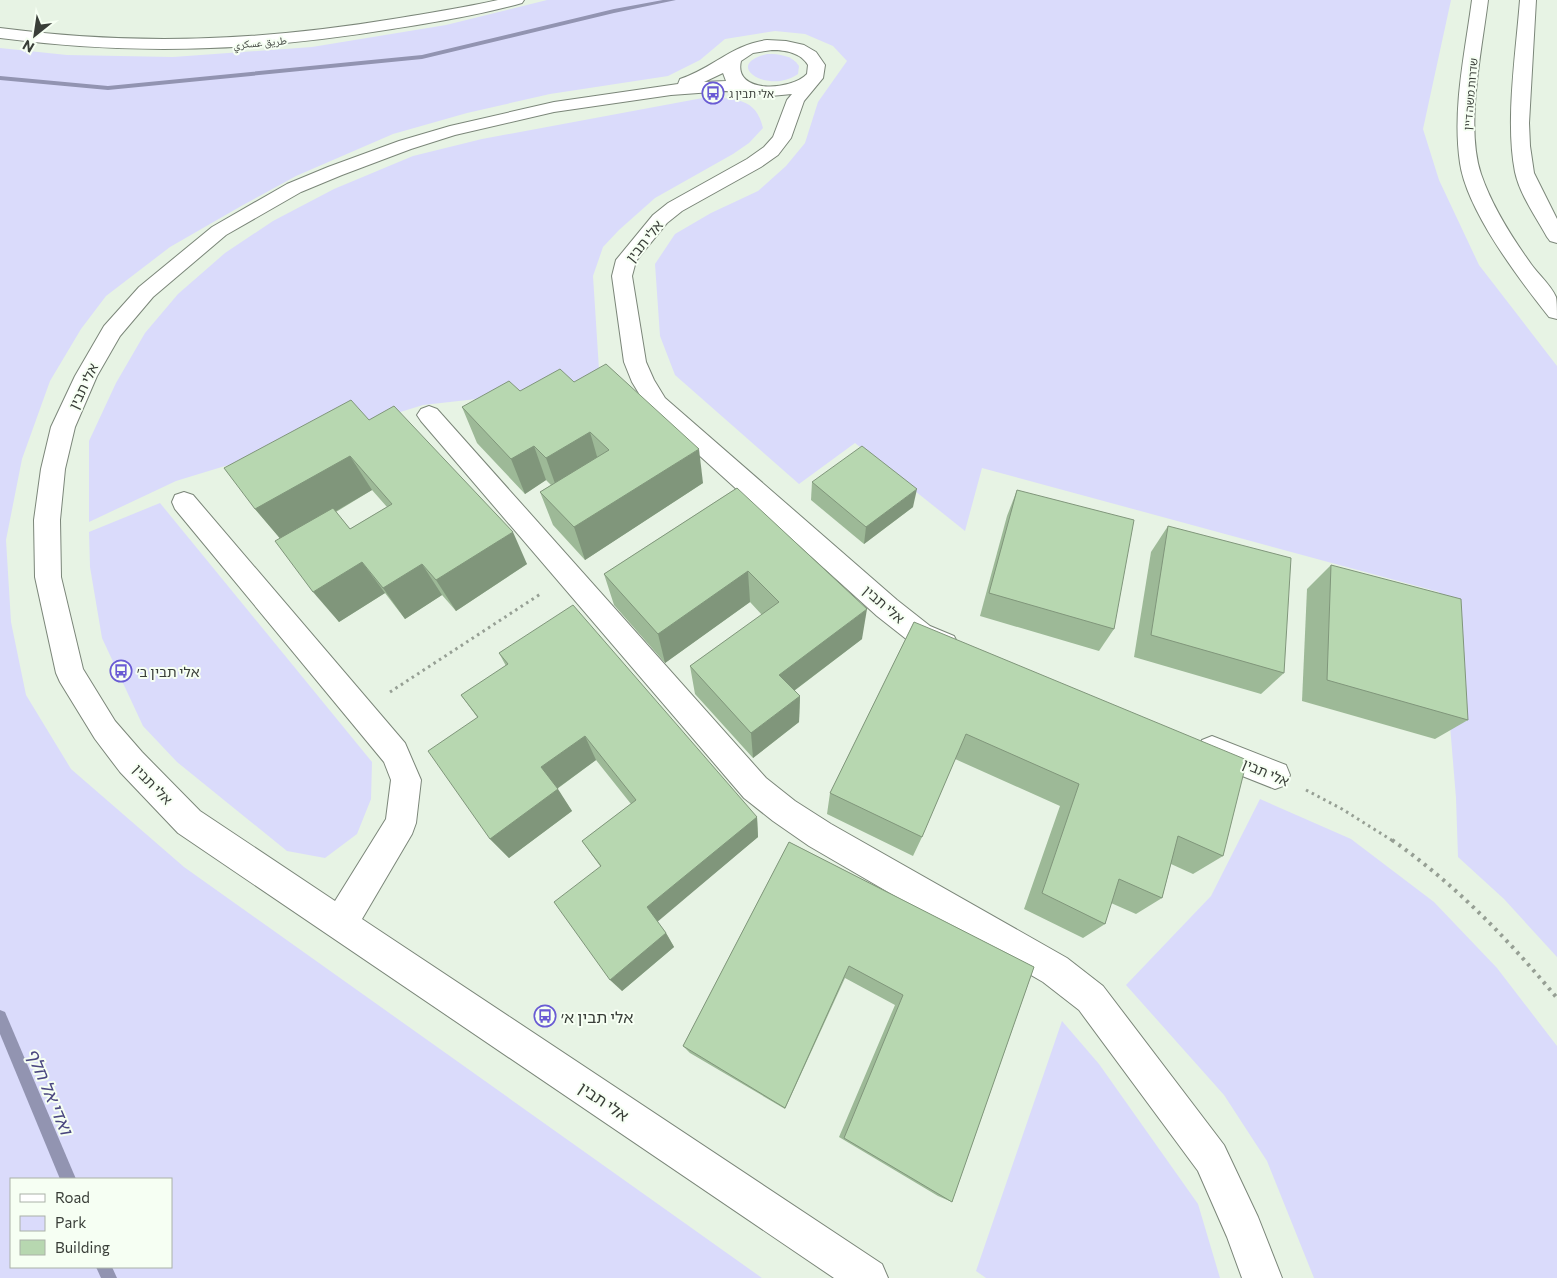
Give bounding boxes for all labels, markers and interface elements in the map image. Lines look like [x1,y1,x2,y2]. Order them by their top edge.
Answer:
north arrow [10,10,60,60]
street label: طريق عسكري [233,33,288,54]
text: N [19,37,37,57]
street label: שדרות משה דיין [1460,57,1480,131]
bus stop icon: אלי תבין ג [701,81,725,105]
place label: אלי תבין ג [729,87,774,100]
street label: אלי תבין [622,216,666,265]
street label: אלי תבין [65,360,101,412]
street label: אלי תבין [860,581,908,627]
bus stop icon: אלי תבין ב׳ [109,659,133,683]
place label: אלי תבין ב׳ [137,663,200,680]
street label: אלי תבין [1240,755,1292,789]
street label: אלי תבין [130,760,176,808]
bus stop icon: אלי תבין א׳ [533,1004,557,1028]
place label: אלי תבין א׳ [561,1007,633,1026]
water label: ואדי אל חלף [22,1045,79,1139]
street label: אלי תבין [575,1077,633,1125]
legend [10,1178,172,1268]
text: Road [55,1188,90,1206]
text: Park [55,1213,86,1231]
text: Building [55,1238,110,1256]

